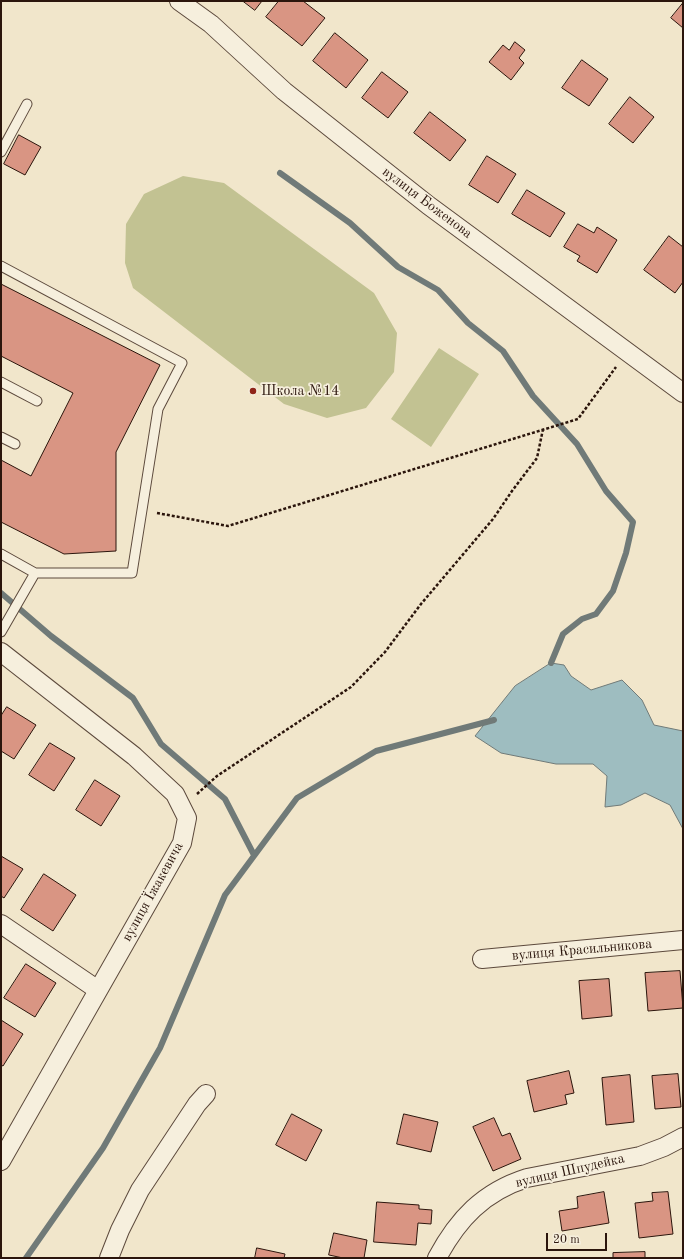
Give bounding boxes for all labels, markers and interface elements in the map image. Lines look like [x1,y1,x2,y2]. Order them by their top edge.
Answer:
street label: вулиця Боженова [379,164,475,242]
place label: Школа №14 [261,383,339,399]
marker: Школа №14 [248,386,258,396]
street label: вулиця Їжакевича [119,839,187,945]
street label: вулиця Красильникова [511,936,653,964]
street label: вулиця Шпудейка [514,1150,626,1192]
scale bar [548,1225,609,1251]
text: 20 m [553,1234,580,1246]

